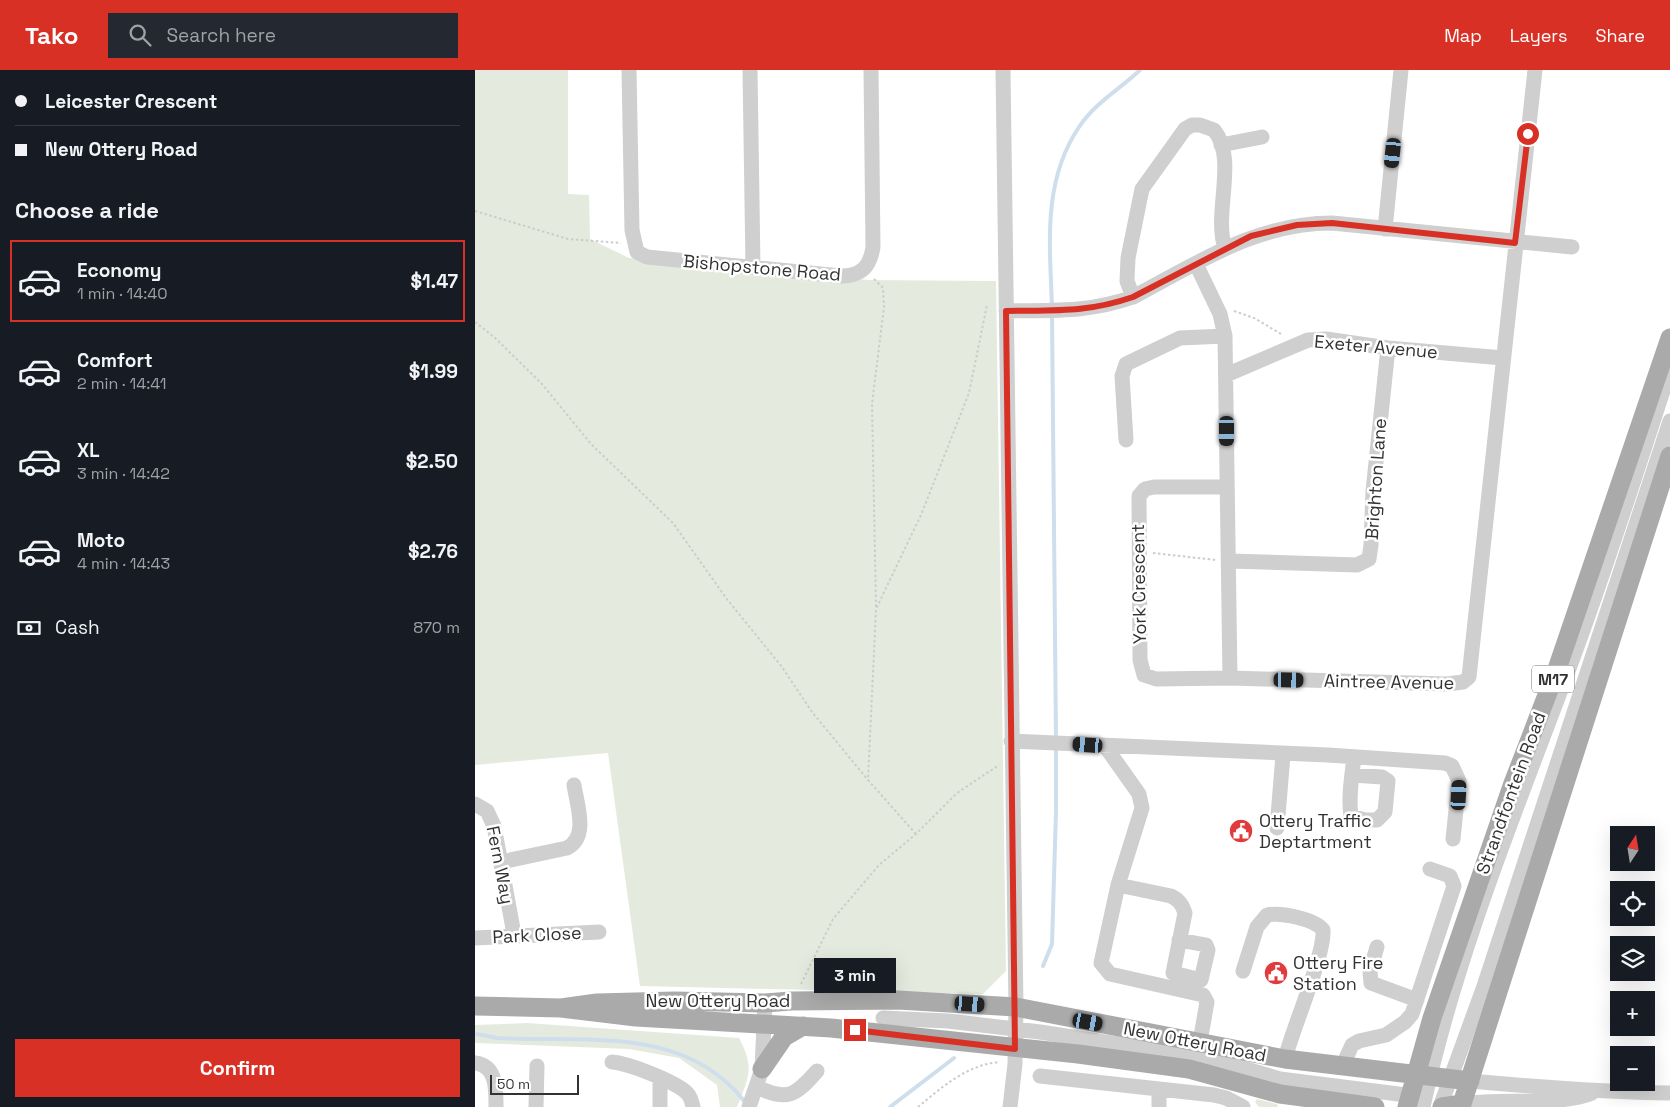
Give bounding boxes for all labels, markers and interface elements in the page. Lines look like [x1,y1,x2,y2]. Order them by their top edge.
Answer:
search box [108,13,458,58]
text: Tako [25,20,78,51]
icon: search [126,21,154,49]
text: Search here [166,23,276,48]
text: Map [1444,24,1482,47]
text: Layers [1510,24,1567,47]
text: Share [1595,24,1645,47]
text: Leicester Crescent [45,89,217,114]
route start [1517,123,1539,145]
text: New Ottery Road [45,137,198,162]
car [1383,137,1402,169]
text: Choose a ride [15,196,159,224]
street label: Bishopstone Road [682,249,842,286]
text: Economy [77,258,161,283]
icon: car [17,259,62,304]
text: $1.47 [410,269,458,294]
text: 1 min · 14:40 [77,283,168,304]
street label: Exeter Avenue [1313,330,1439,363]
text: Comfort [77,348,153,373]
icon: car [17,349,62,394]
text: $1.99 [409,359,458,384]
text: 2 min · 14:41 [77,373,167,394]
car [1219,416,1234,446]
street label: Brighton Lane [1360,417,1391,541]
text: XL [77,438,100,463]
icon: car [17,439,62,484]
text: $2.50 [406,449,458,474]
text: 3 min · 14:42 [77,463,170,484]
street label: York Crescent [1126,524,1151,644]
text: Moto [77,528,125,553]
icon: car [17,529,62,574]
text: $2.76 [408,539,458,564]
text: 4 min · 14:43 [77,553,170,574]
icon: cash [15,614,43,642]
text: Cash [55,615,100,640]
text: 870 m [413,617,460,638]
road number: M17 [1532,666,1574,692]
street label: Aintree Avenue [1324,669,1454,694]
car [1273,672,1304,688]
street label: Strandfontein Road [1470,709,1551,877]
car [1072,736,1103,754]
car [1450,780,1467,810]
place label: Ottery Traffic Deptartment [1259,809,1372,853]
public building icon: Ottery Traffic Deptartment [1228,818,1254,844]
street label: Fern Way [482,824,519,906]
north arrow [1610,826,1655,871]
map controls [1610,826,1655,1091]
button: locate [1610,881,1655,926]
street label: Park Close [492,921,582,948]
button: layers [1610,936,1655,981]
place label: Ottery Fire Station [1293,951,1383,995]
callout: 3 min [814,958,896,992]
public building icon: Ottery Fire Station [1263,960,1289,986]
text: 3 min [834,965,876,986]
street label: New Ottery Road [646,989,790,1012]
button: + [1610,991,1655,1036]
car [954,995,985,1013]
car [1071,1012,1104,1032]
street label: New Ottery Road [1122,1016,1268,1067]
route end [844,1019,866,1041]
button: Confirm [15,1039,460,1097]
button: − [1610,1046,1655,1091]
scale bar [490,1072,579,1095]
text: 50 m [497,1075,530,1093]

